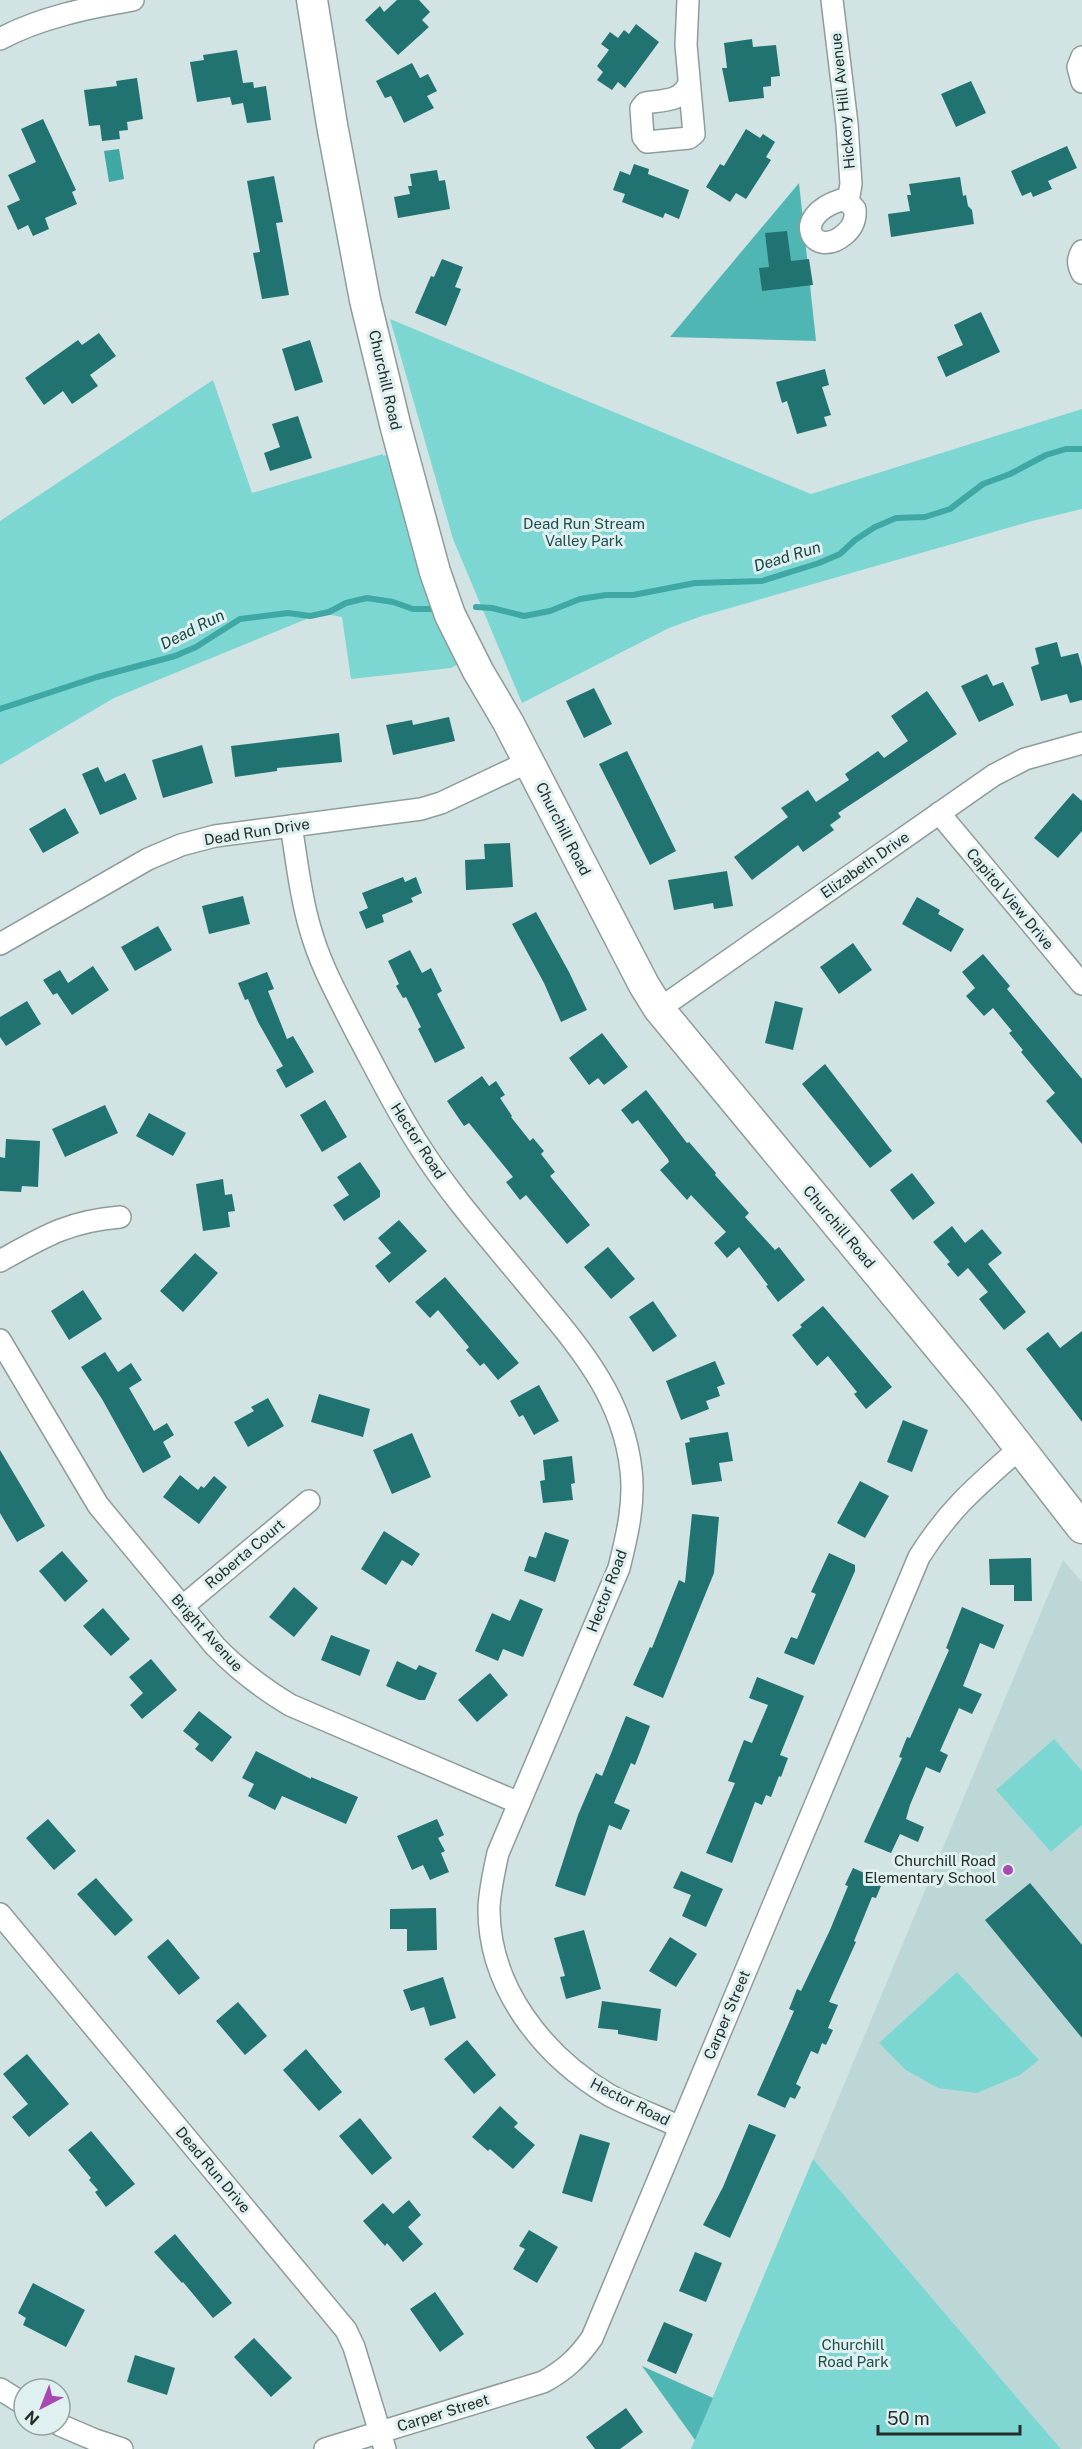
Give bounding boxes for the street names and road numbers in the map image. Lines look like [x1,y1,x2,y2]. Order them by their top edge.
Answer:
street label: Hickory Hill Avenue [827,32,858,170]
street label: Churchill Road [366,328,405,432]
street label: Churchill Road [533,779,594,878]
street label: Dead Run Drive [203,815,311,848]
street label: Elizabeth Drive [817,828,912,901]
street label: Capitol View Drive [963,845,1058,953]
street label: Hector Road [388,1100,449,1182]
street label: Churchill Road [800,1182,879,1271]
street label: Roberta Court [202,1515,288,1592]
street label: Hector Road [583,1547,630,1634]
street label: Bright Avenue [168,1590,247,1675]
street label: Carper Street [700,1968,753,2062]
street label: Hector Road [588,2074,673,2129]
street label: Dead Run Drive [173,2123,254,2216]
street label: Carper Street [395,2390,491,2435]

